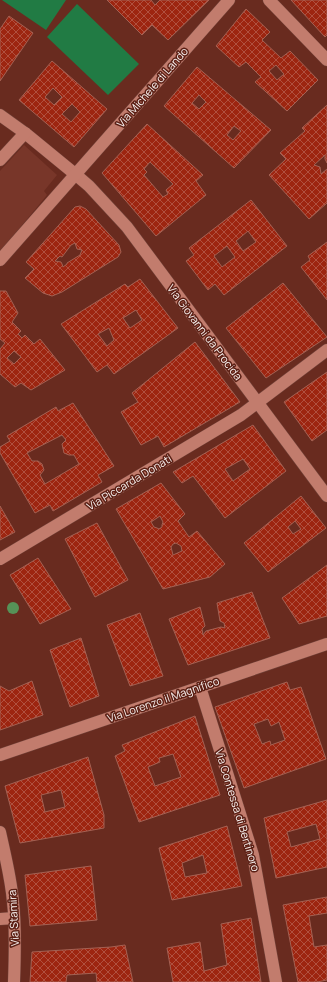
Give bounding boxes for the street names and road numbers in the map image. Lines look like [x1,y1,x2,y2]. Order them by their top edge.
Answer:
street label: Via Michele di Lando [113,43,191,130]
street label: Via Giovanni da Procida [164,281,246,383]
street label: Via Piccarda Donati [84,451,174,513]
street label: Via Lorenzo il Magnifico [105,673,221,725]
street label: Via Contessa di Bertinoro [212,747,264,874]
street label: Via Stamira [4,889,22,947]

